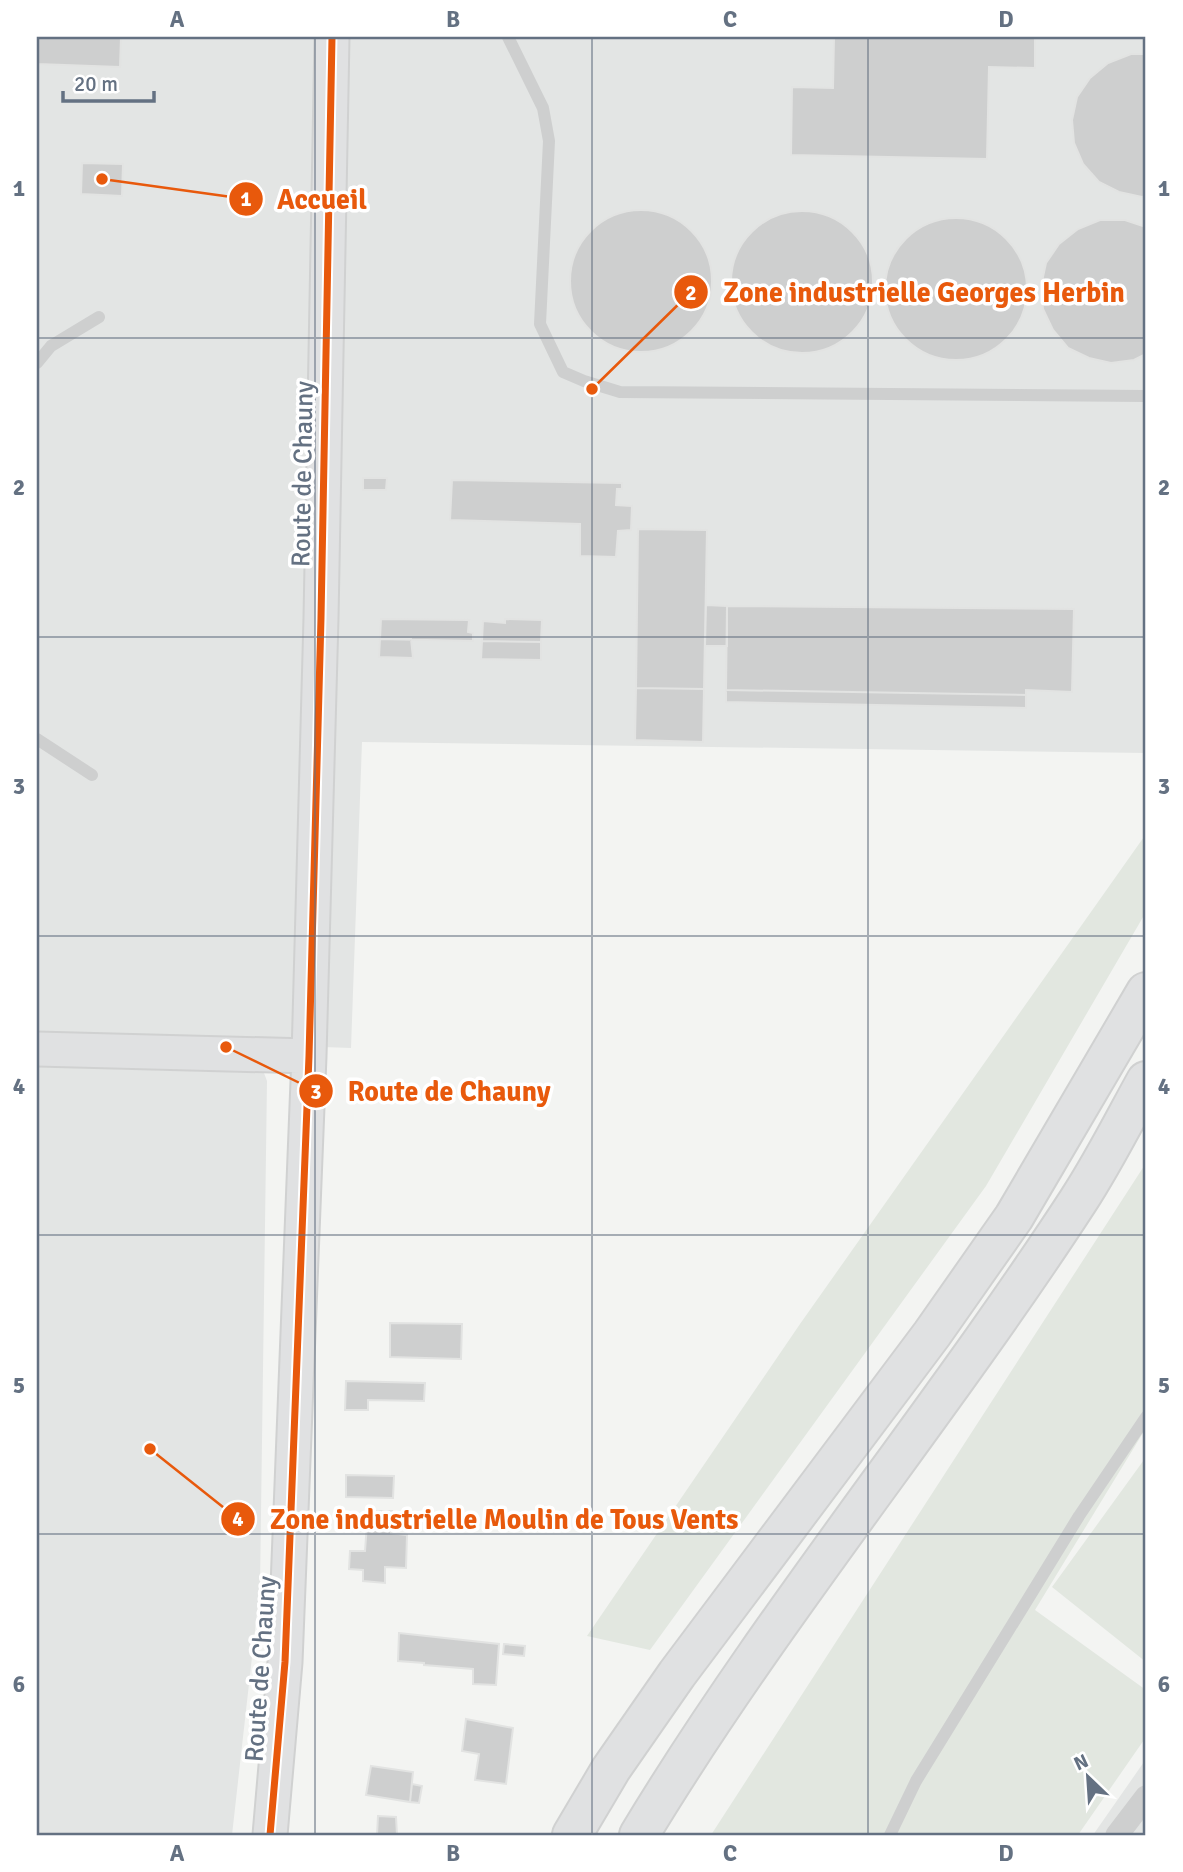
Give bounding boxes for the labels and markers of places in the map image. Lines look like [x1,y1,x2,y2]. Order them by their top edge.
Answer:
callout: Accueil [228,174,381,223]
callout: Zone industrielle Georges Herbin [674,268,1138,317]
callout: Route de Chauny [299,1067,565,1116]
callout: Zone industrielle Moulin de Tous Vents [221,1495,752,1544]

